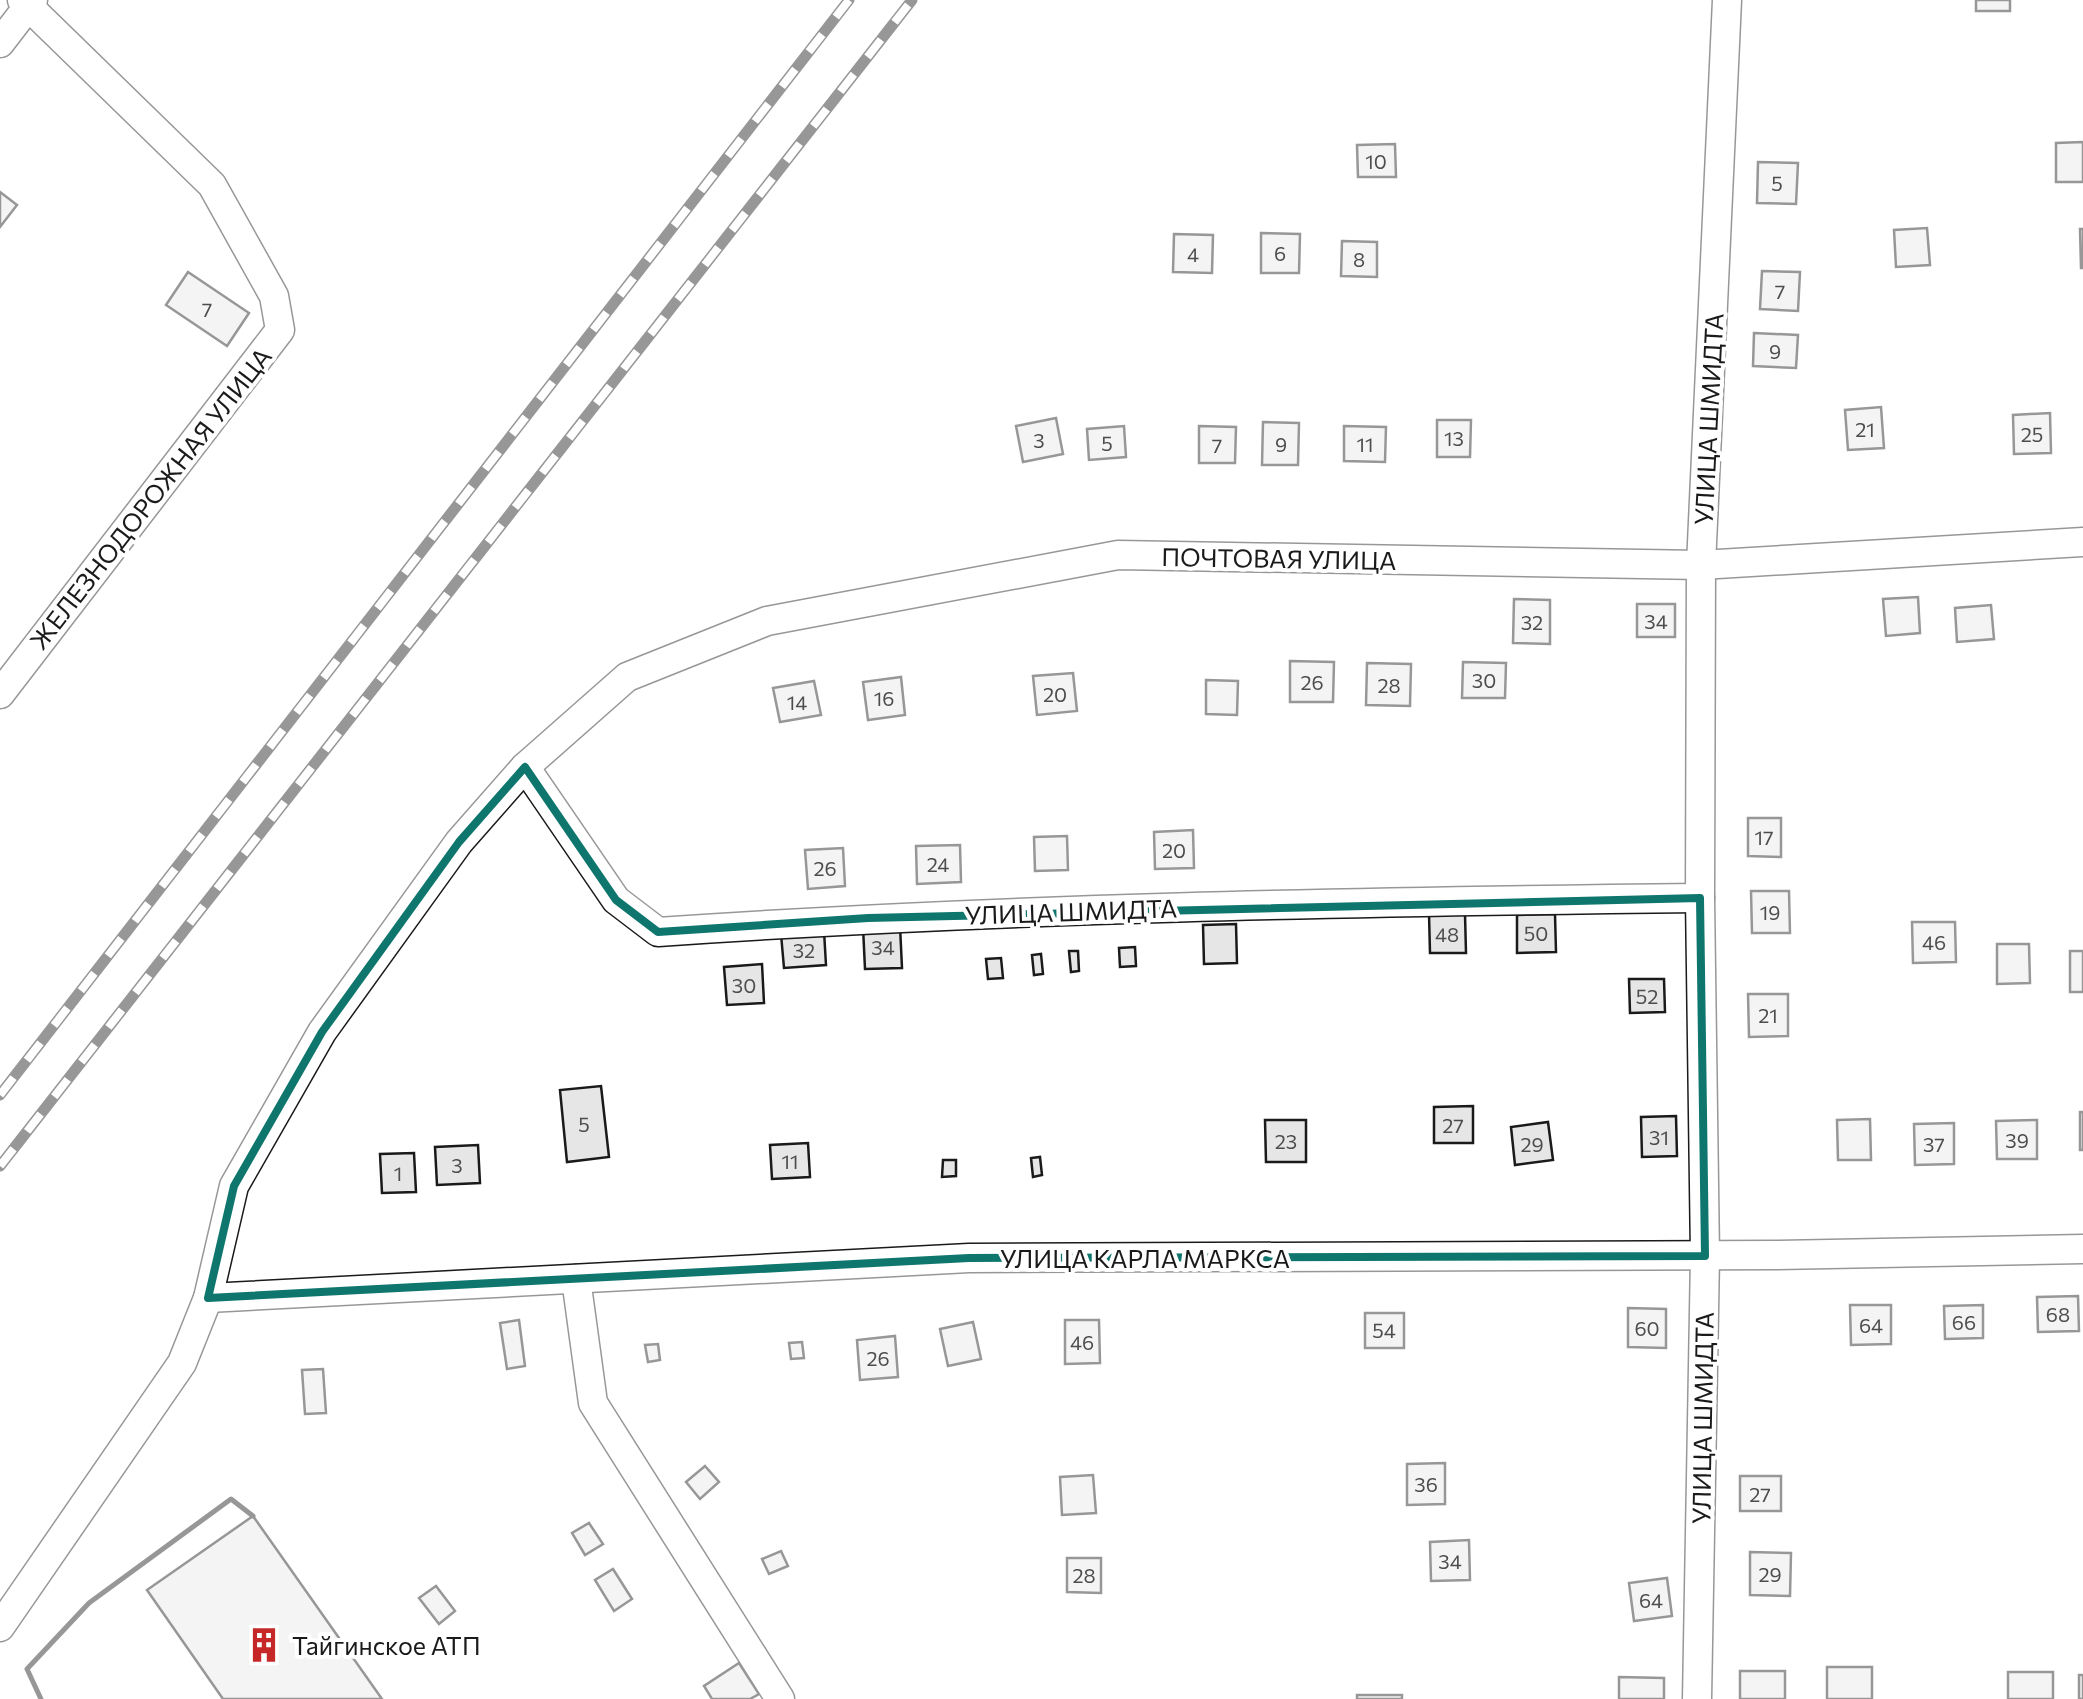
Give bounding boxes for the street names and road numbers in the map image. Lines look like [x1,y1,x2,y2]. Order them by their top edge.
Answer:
street label: УЛИЦА ШМИДТА [1687,312,1729,526]
street label: ЖЕЛЕЗНОДОРОЖНАЯ УЛИЦА [23,341,277,655]
street label: ПОЧТОВАЯ УЛИЦА [1161,541,1397,575]
street label: УЛИЦА ШМИДТА [964,892,1178,930]
street label: УЛИЦА КАРЛА МАРКСА [1000,1243,1290,1273]
street label: УЛИЦА ШМИДТА [1685,1312,1719,1524]

